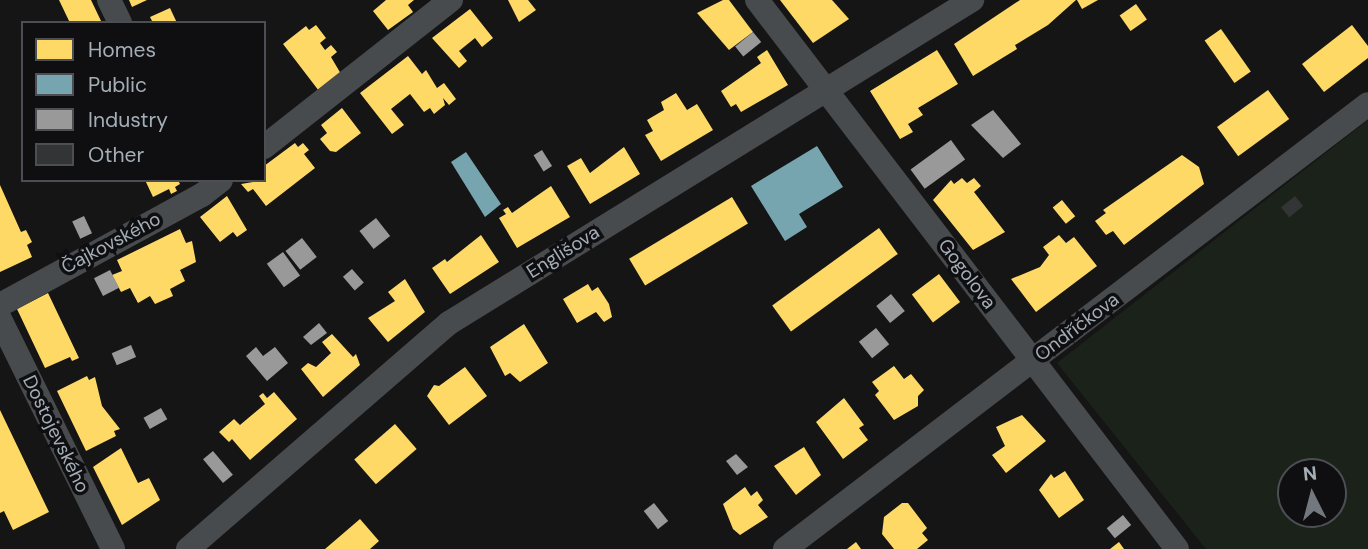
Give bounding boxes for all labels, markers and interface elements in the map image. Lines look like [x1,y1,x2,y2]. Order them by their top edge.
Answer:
legend [21,21,266,182]
text: Homes [88,36,156,64]
text: Public [88,71,147,99]
text: Industry [88,106,168,134]
text: Other [88,141,144,169]
street label: Čajkovského [57,207,165,279]
street label: Englišova [523,221,603,283]
street label: Gogolova [933,235,1001,313]
street label: Ondříčkova [1031,288,1123,366]
street label: Dostojevského [18,372,94,496]
north arrow [1277,458,1347,528]
text: N [1302,460,1318,487]

